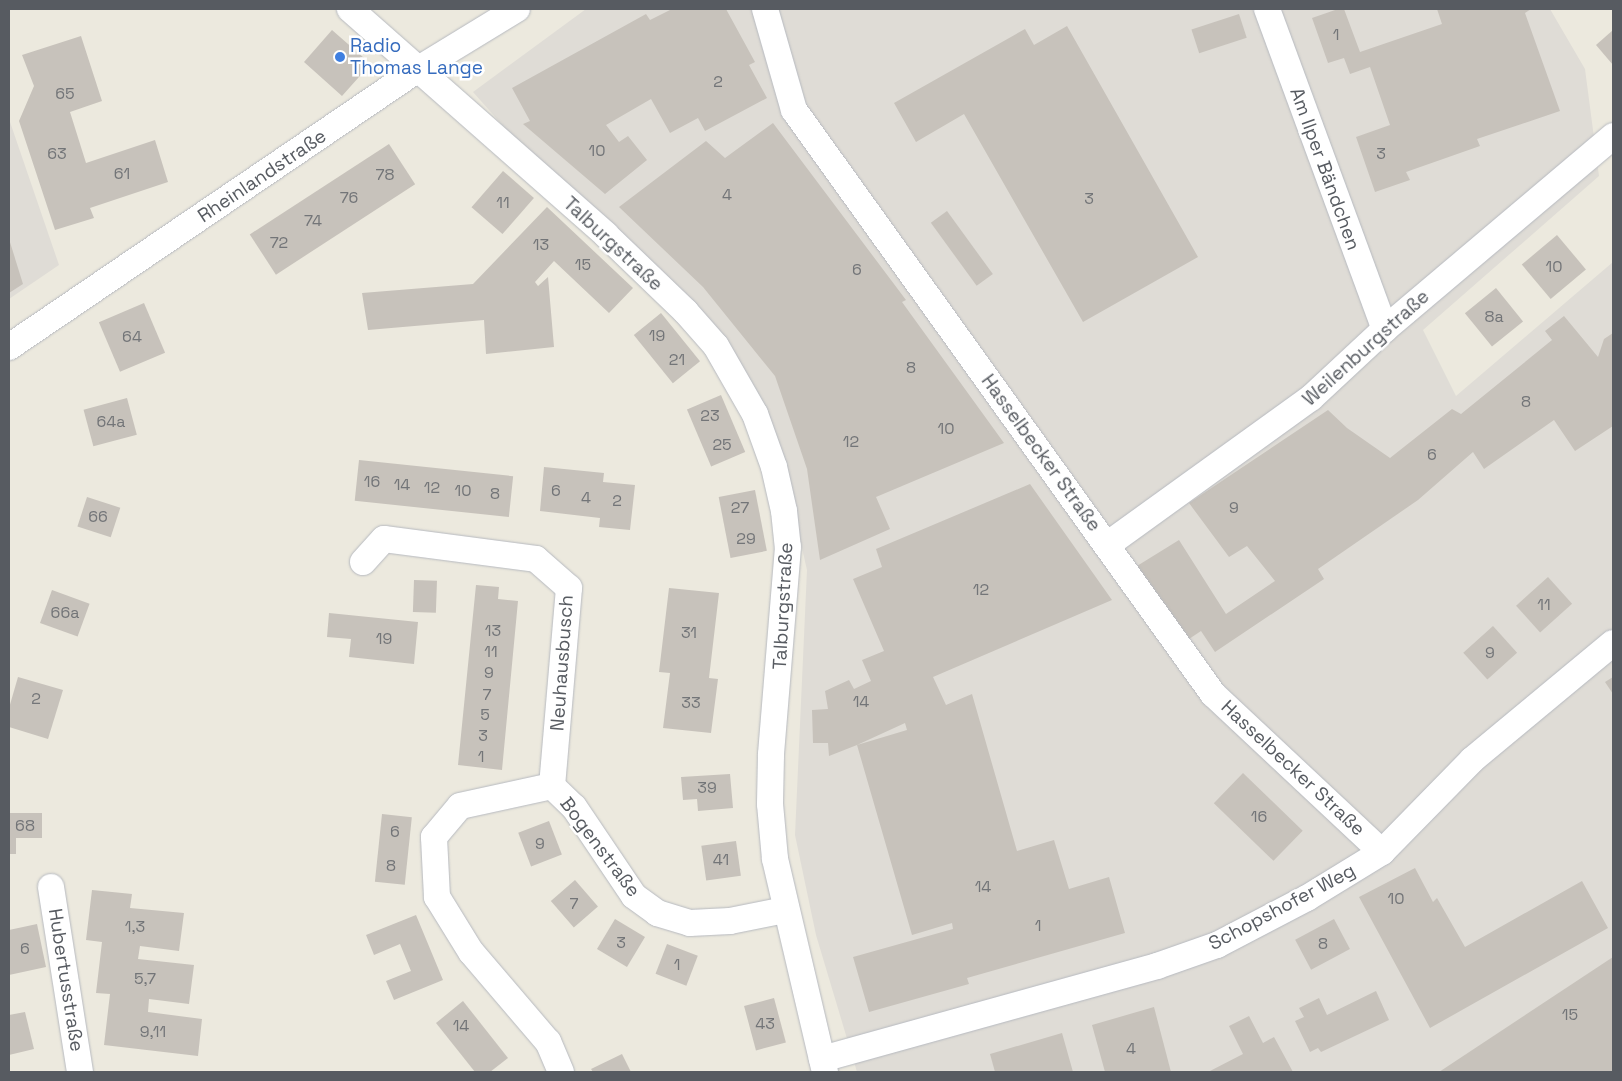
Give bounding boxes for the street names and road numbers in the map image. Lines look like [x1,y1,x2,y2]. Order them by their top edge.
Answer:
street label: Am Ilper Bändchen [1285,85,1365,253]
street label: Rheinlandstraße [193,125,331,227]
street label: Talburgstraße [559,192,667,296]
street label: Weilenburgstraße [1298,285,1434,411]
street label: Hasselbecker Straße [976,370,1106,536]
street label: Talburgstraße [768,542,798,670]
street label: Neuhausbusch [546,594,578,732]
street label: Hasselbecker Straße [1216,695,1370,841]
street label: Bogenstraße [555,793,645,901]
street label: Schopshofer Weg [1205,859,1359,955]
street label: Hubertusstraße [43,907,89,1053]

